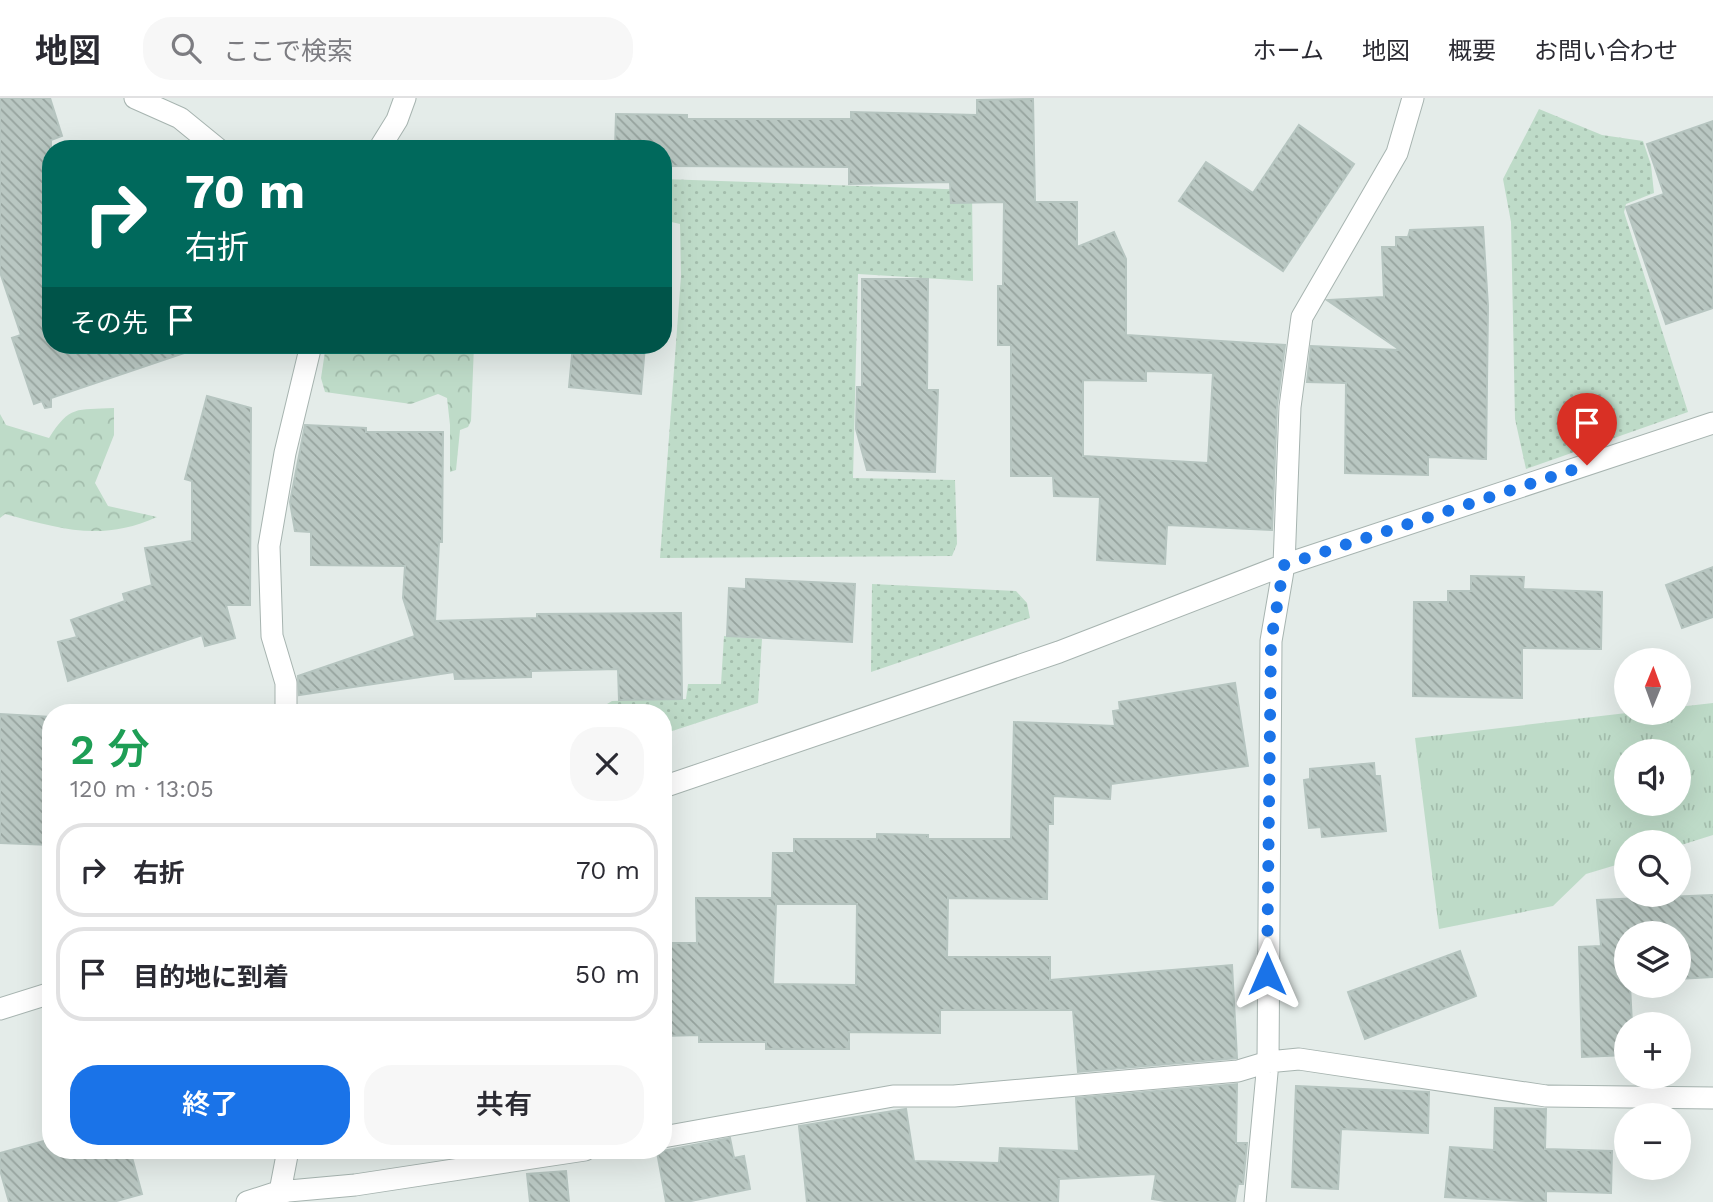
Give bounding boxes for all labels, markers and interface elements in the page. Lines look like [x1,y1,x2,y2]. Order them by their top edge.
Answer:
search box [143,17,633,80]
icon: search [167,29,205,67]
text: 地図 [35,31,101,70]
text: ここで検索 [223,36,353,66]
text: ホーム [1253,37,1324,65]
text: 地図 [1362,37,1410,65]
text: 概要 [1448,37,1496,65]
text: お問い合わせ [1534,37,1678,65]
text: 70 m [185,162,305,220]
icon: right [70,168,161,259]
text: 右折 [185,228,249,266]
icon: arrive [162,301,200,339]
text: その先 [70,308,148,338]
pin [1557,393,1617,465]
icon: arrive [1568,404,1606,442]
north arrow [1614,648,1690,724]
map controls [1614,648,1691,1180]
text: 2 分 [70,725,150,774]
button: close [570,727,644,801]
button: sound [1614,739,1691,816]
text: 120 m · 13:05 [70,776,214,803]
button: search [1614,830,1691,907]
icon: right [74,851,112,889]
text: 70 m [576,855,640,885]
text: 右折 [133,858,185,888]
button: layers [1614,921,1691,998]
position arrow [1230,937,1304,1011]
icon: arrive [74,955,112,993]
text: 50 m [575,959,640,989]
text: 目的地に到着 [133,962,289,992]
button: + [1614,1012,1691,1089]
button: 終了 [70,1065,350,1145]
button: 共有 [364,1065,644,1145]
button: − [1614,1103,1691,1180]

